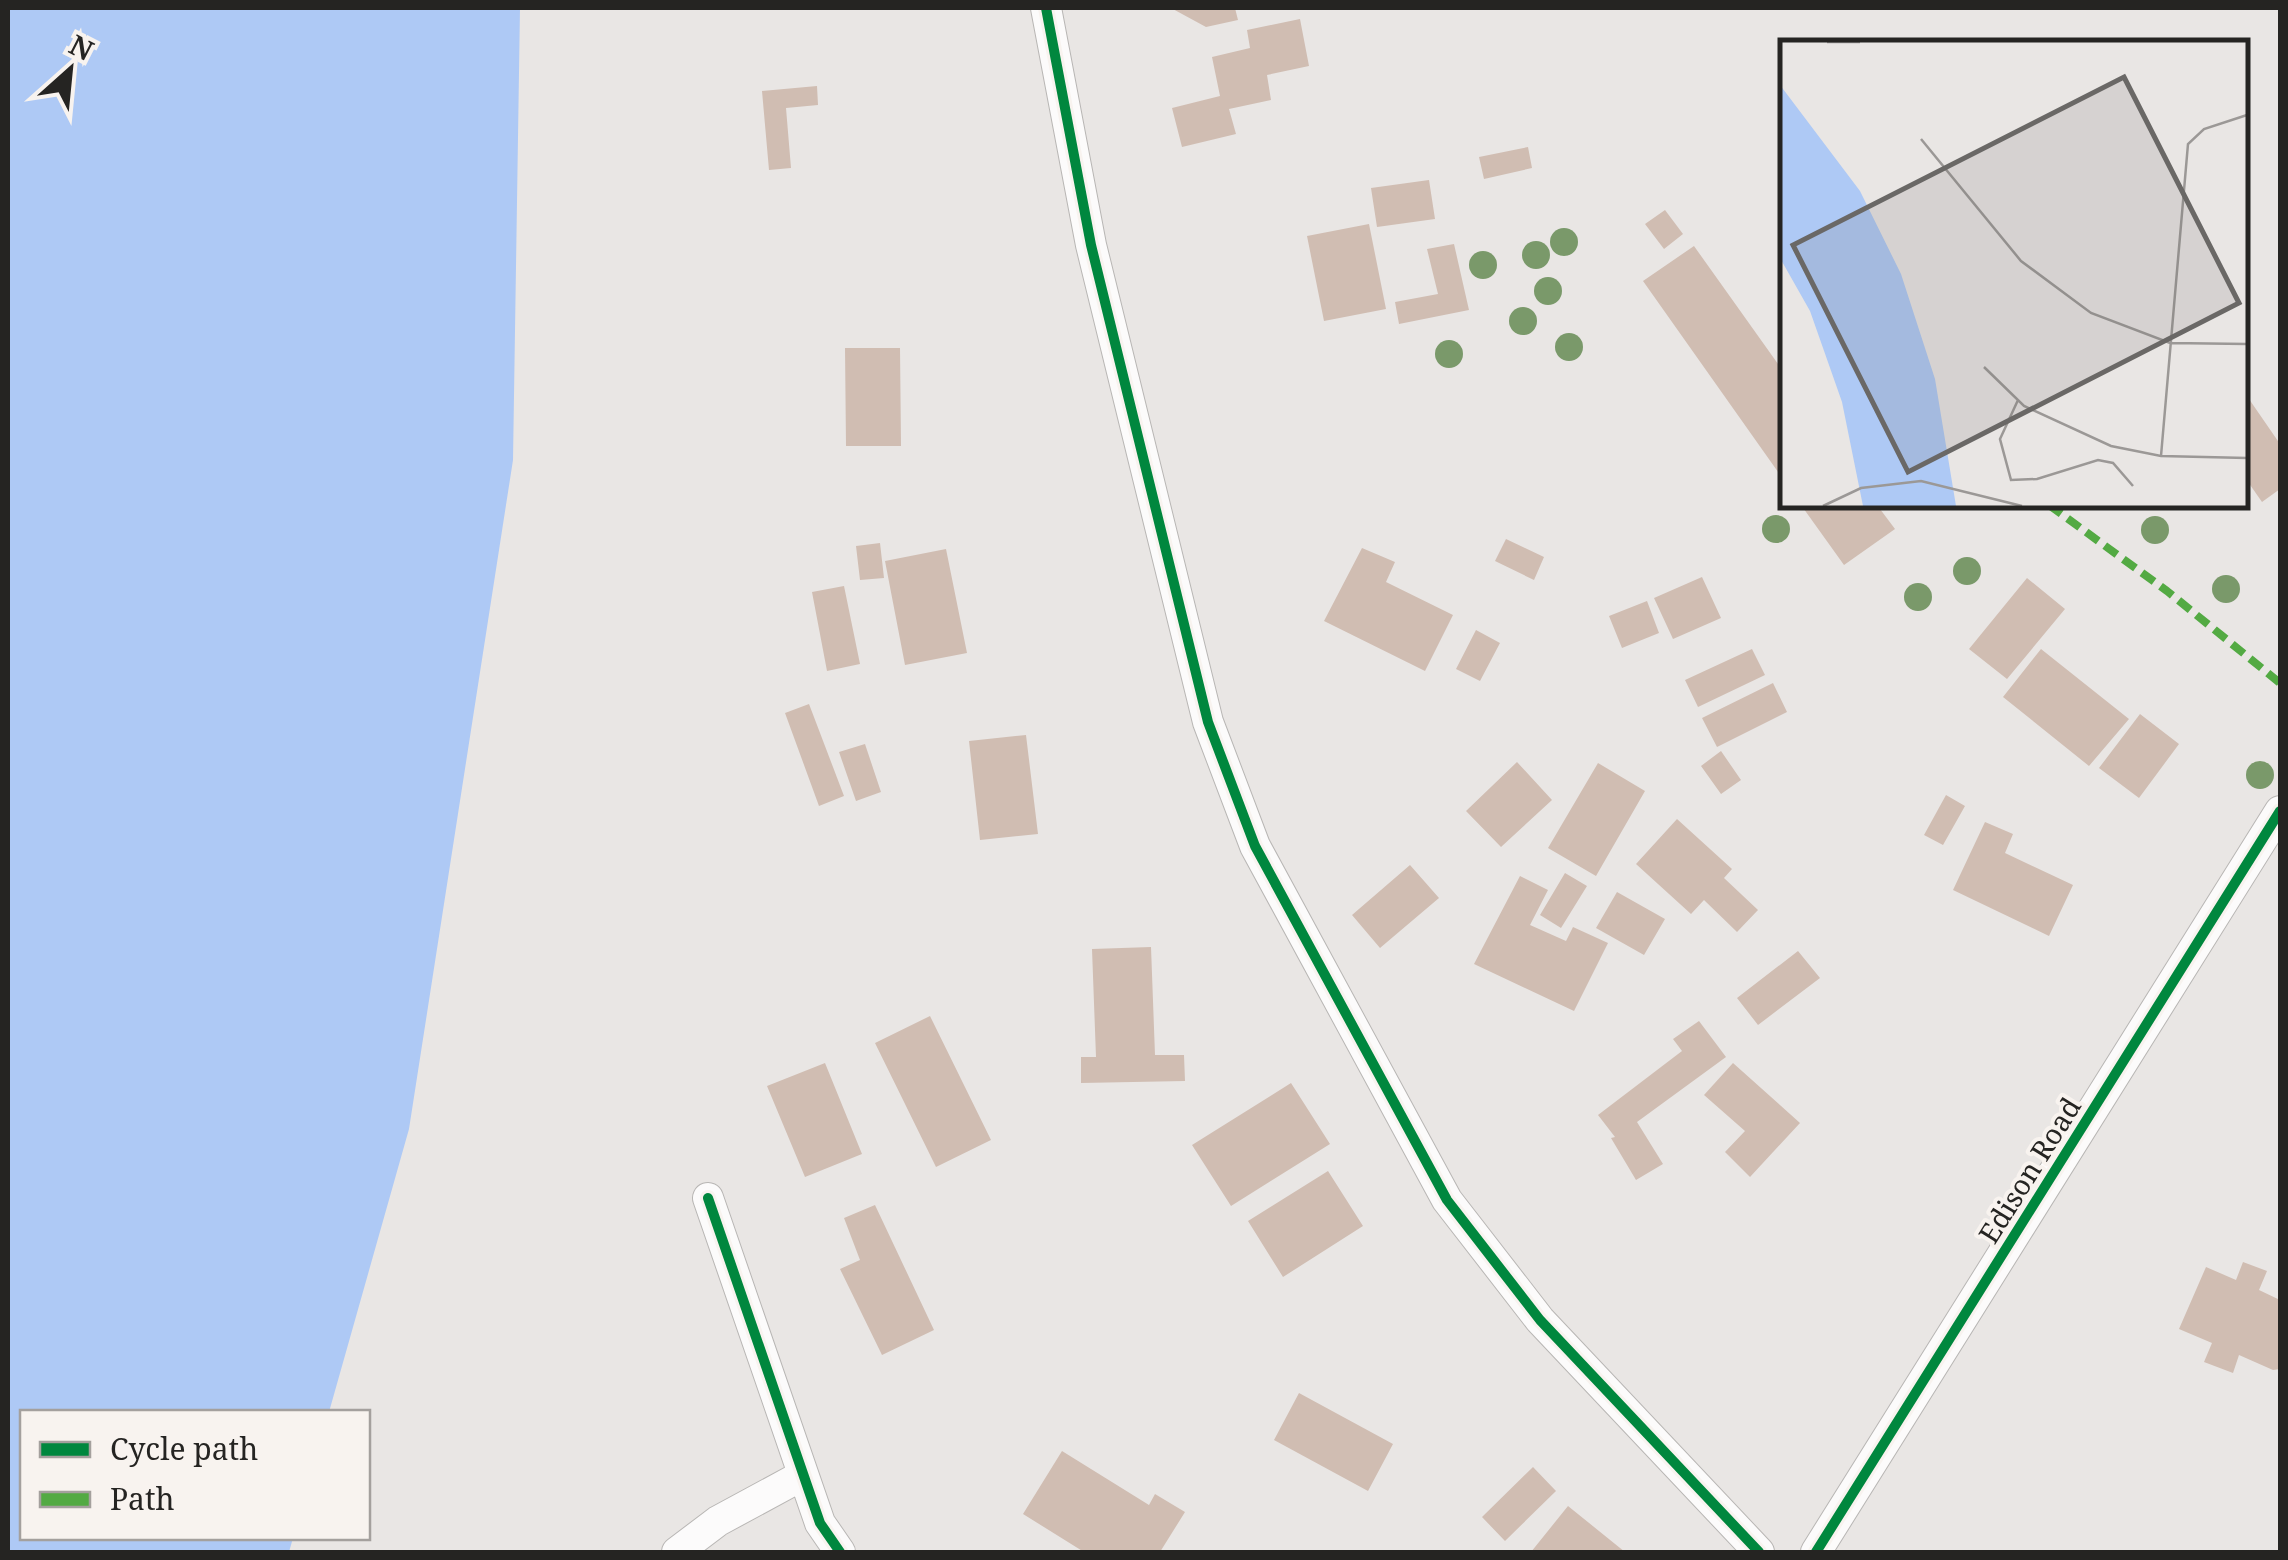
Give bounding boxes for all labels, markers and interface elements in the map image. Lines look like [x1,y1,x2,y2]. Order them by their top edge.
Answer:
north arrow [20,20,120,120]
text: N [63,25,100,69]
inset map [1780,40,2248,508]
street label: Edison Road [1969,1090,2089,1250]
legend [20,1410,370,1540]
text: Cycle path [110,1428,258,1469]
text: Path [110,1478,175,1519]

